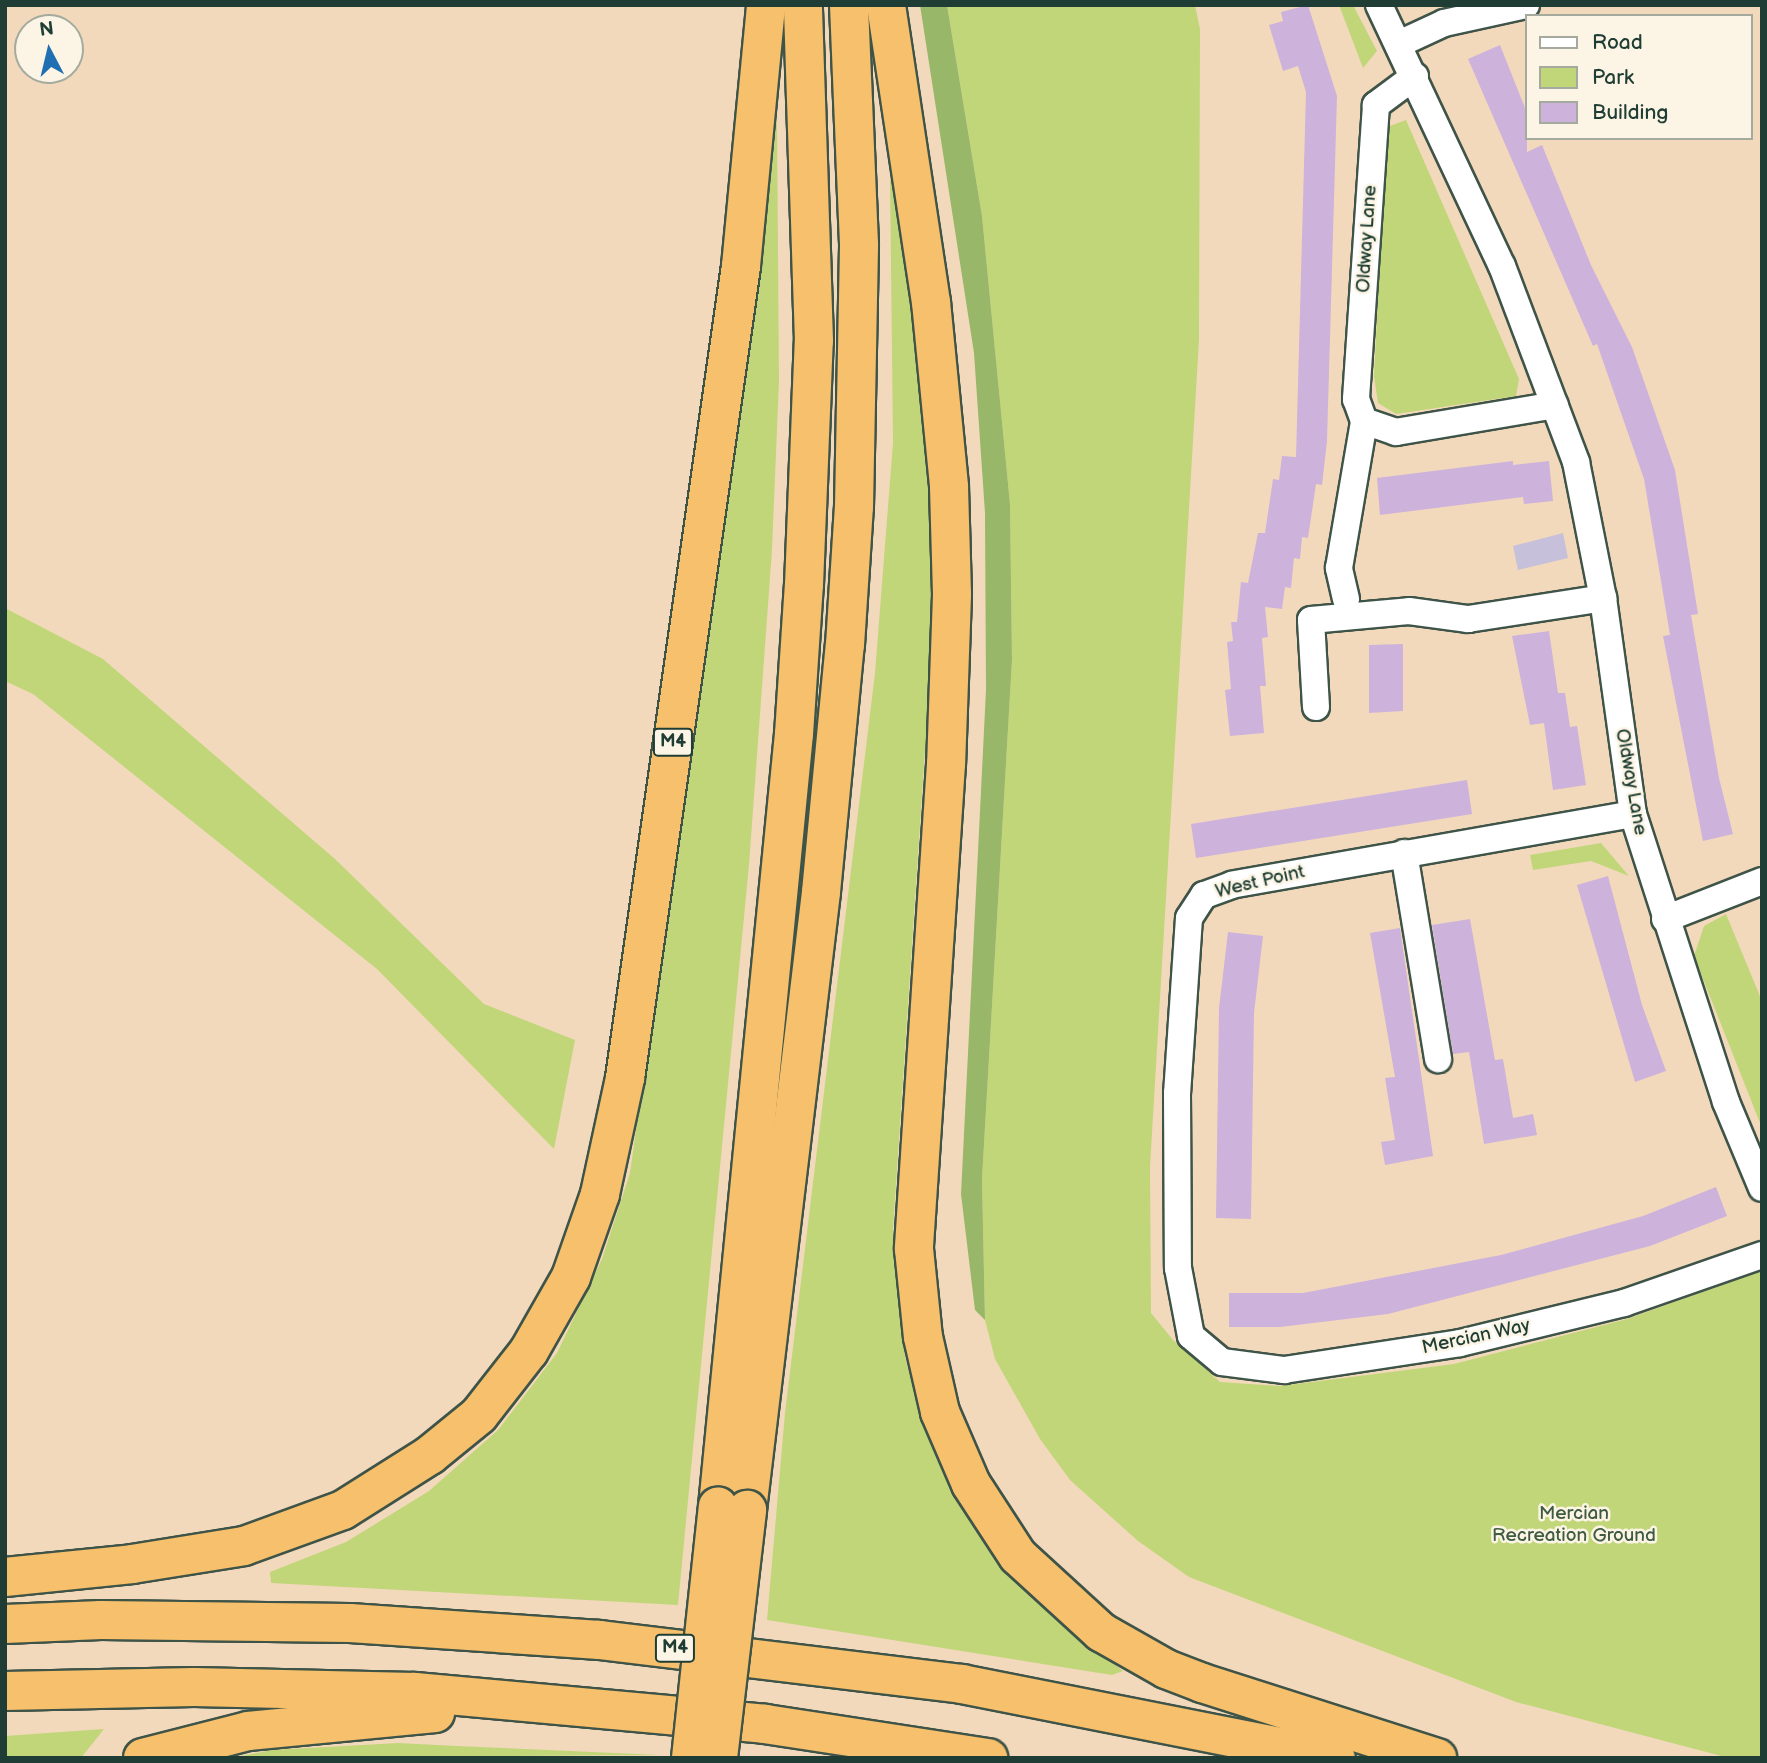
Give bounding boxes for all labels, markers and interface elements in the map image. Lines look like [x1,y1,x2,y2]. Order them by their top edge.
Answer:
north arrow [14,14,84,84]
legend [1526,14,1753,140]
text: N [38,17,55,42]
text: Road [1592,30,1643,55]
text: Park [1592,65,1634,90]
text: Building [1592,100,1668,125]
street label: Oldway Lane [1352,184,1382,294]
street label: Oldway Lane [1610,726,1652,838]
road number: M4 [652,728,694,756]
street label: West Point [1213,861,1307,903]
street label: Mercian Way [1419,1314,1533,1360]
park label: Mercian Recreation Ground [1492,1503,1656,1547]
road number: M4 [654,1633,696,1662]

